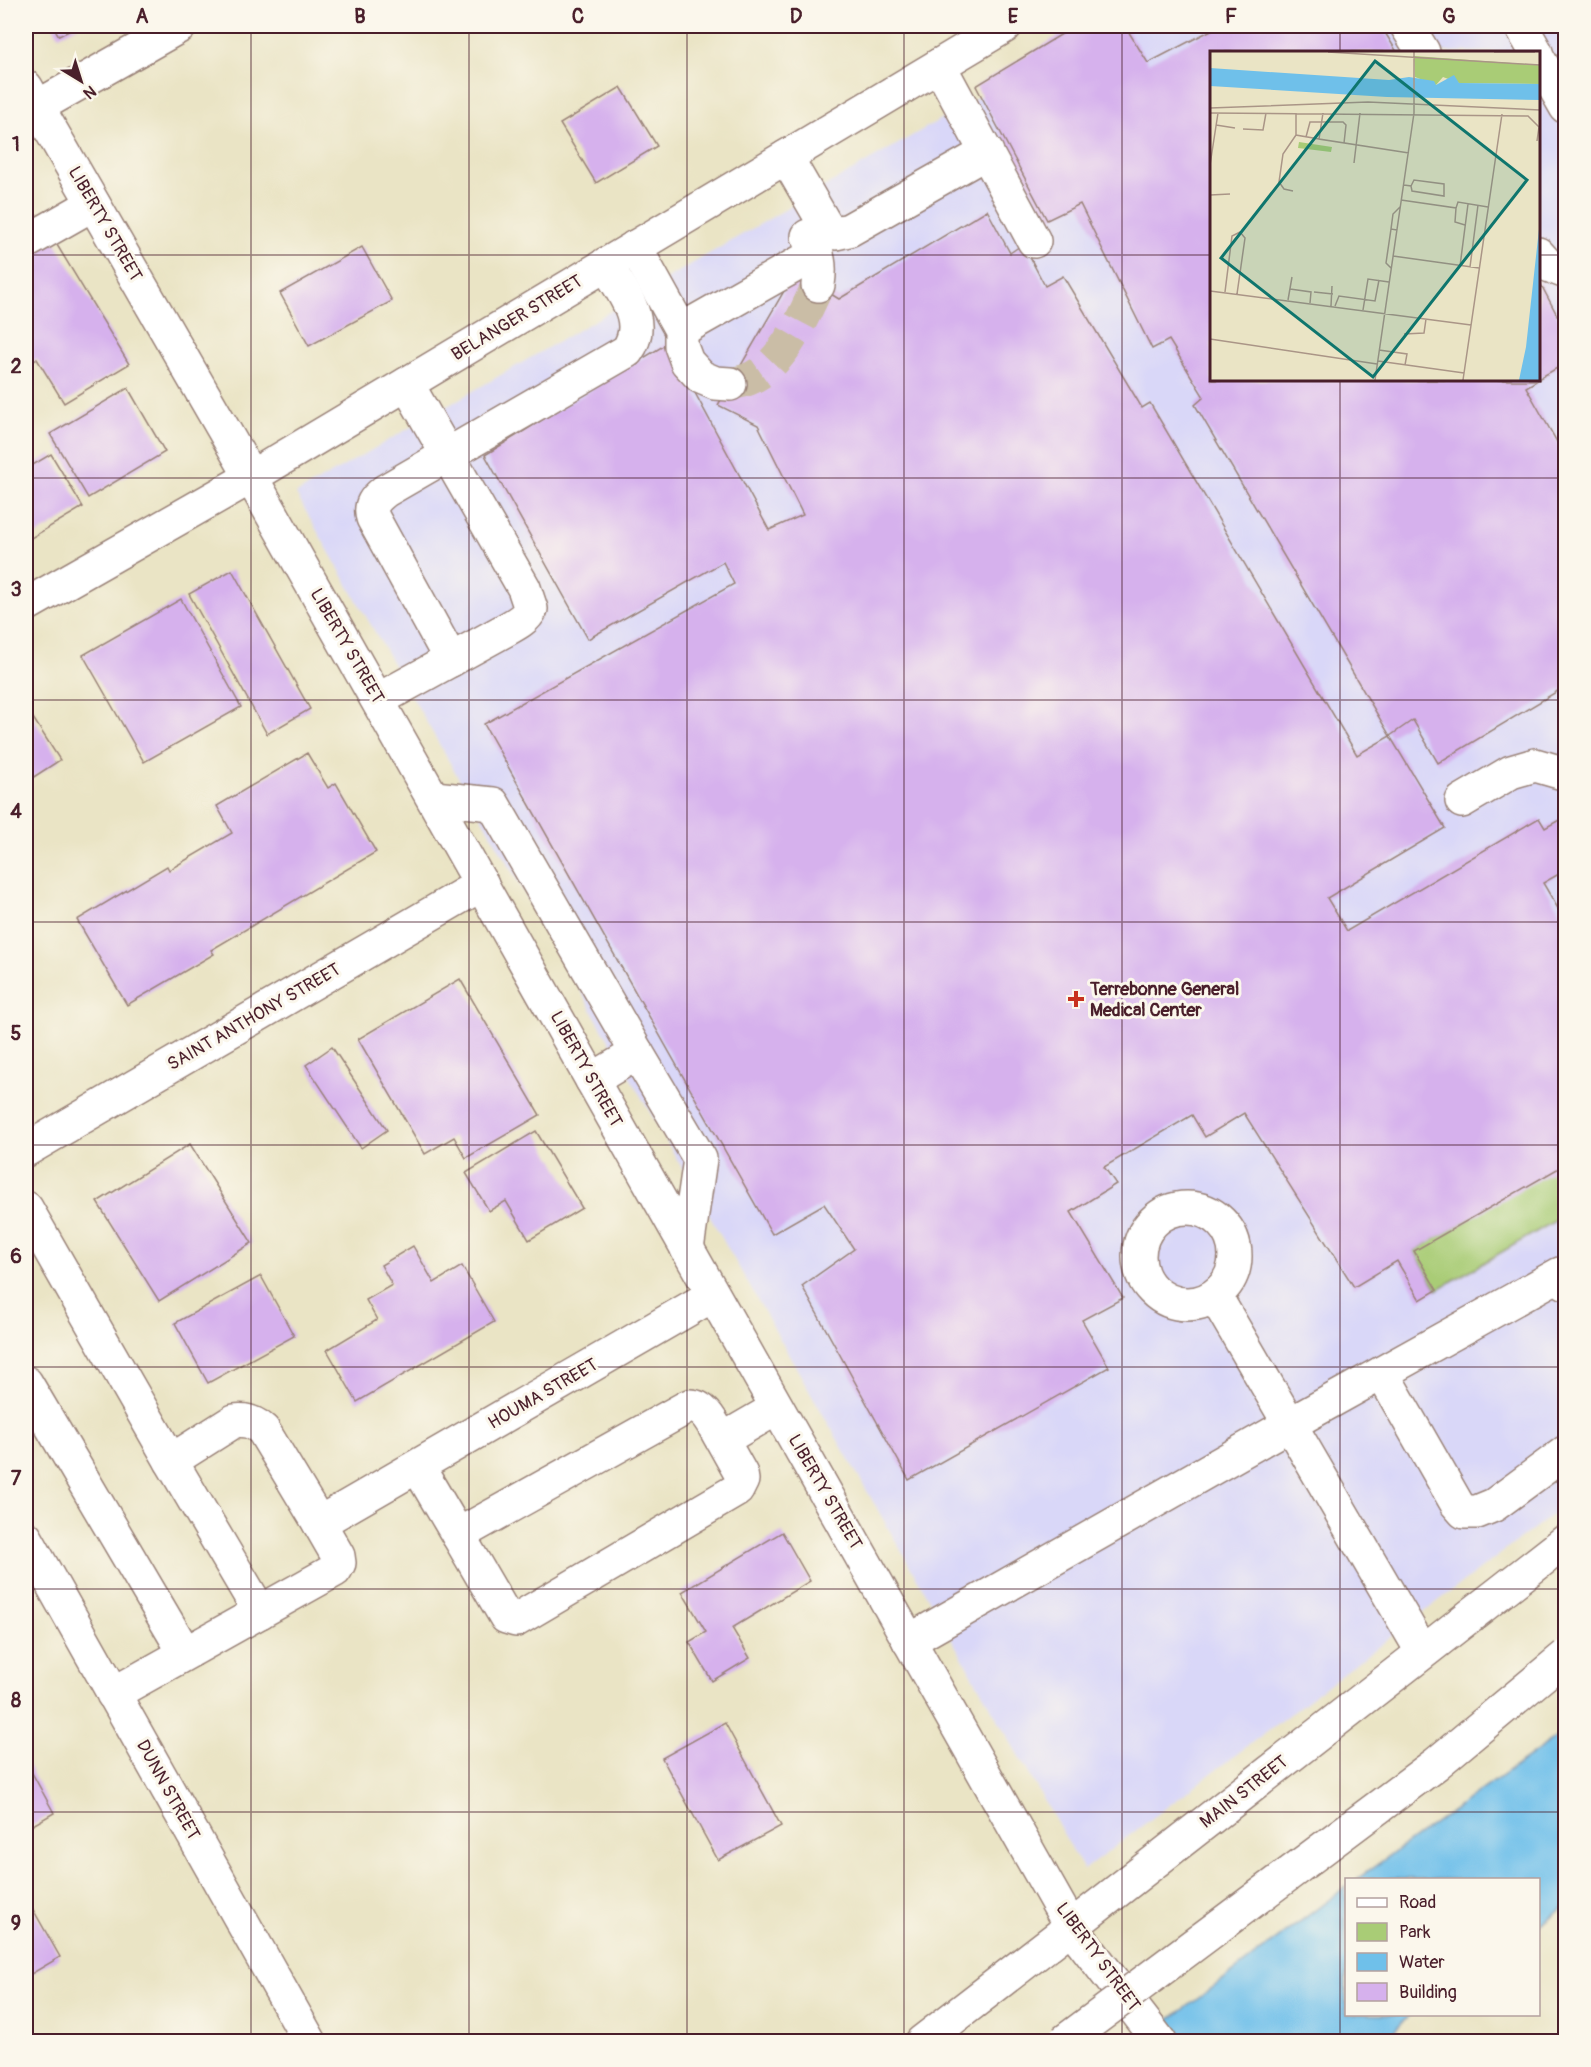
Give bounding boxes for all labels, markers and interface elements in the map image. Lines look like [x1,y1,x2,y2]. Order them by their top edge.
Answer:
text: A [136,4,149,29]
text: B [354,4,366,29]
text: C [572,4,584,29]
text: D [790,4,803,29]
text: E [1008,4,1019,29]
text: F [1225,4,1237,29]
text: G [1442,4,1456,29]
north arrow [51,51,111,111]
inset map [1210,51,1540,381]
text: N [79,81,100,103]
text: 1 [12,132,20,157]
street label: LIBERTY STREET [63,162,147,286]
street label: BELANGER STREET [447,270,587,366]
text: 2 [10,354,22,379]
text: 3 [10,577,22,602]
street label: LIBERTY STREET [305,584,389,708]
text: 4 [10,799,22,824]
street label: SAINT ANTHONY STREET [163,958,345,1076]
place label: Terrebonne General Medical Center [1089,978,1239,1022]
marker: Terrebonne General Medical Center [1067,990,1085,1008]
street label: LIBERTY STREET [545,1007,627,1131]
text: 5 [11,1021,22,1046]
text: 6 [10,1244,22,1269]
street label: HOUMA STREET [484,1353,602,1435]
street label: LIBERTY STREET [783,1430,867,1554]
text: 7 [11,1466,22,1491]
text: 8 [11,1688,21,1713]
street label: DUNN STREET [131,1736,205,1844]
street label: MAIN STREET [1195,1750,1293,1834]
legend [1345,1878,1540,2016]
text: Road [1399,1891,1436,1914]
street label: LIBERTY STREET [1051,1898,1145,2016]
text: 9 [11,1911,21,1936]
text: Park [1399,1921,1431,1944]
text: Water [1399,1951,1445,1974]
text: Building [1399,1981,1457,2004]

